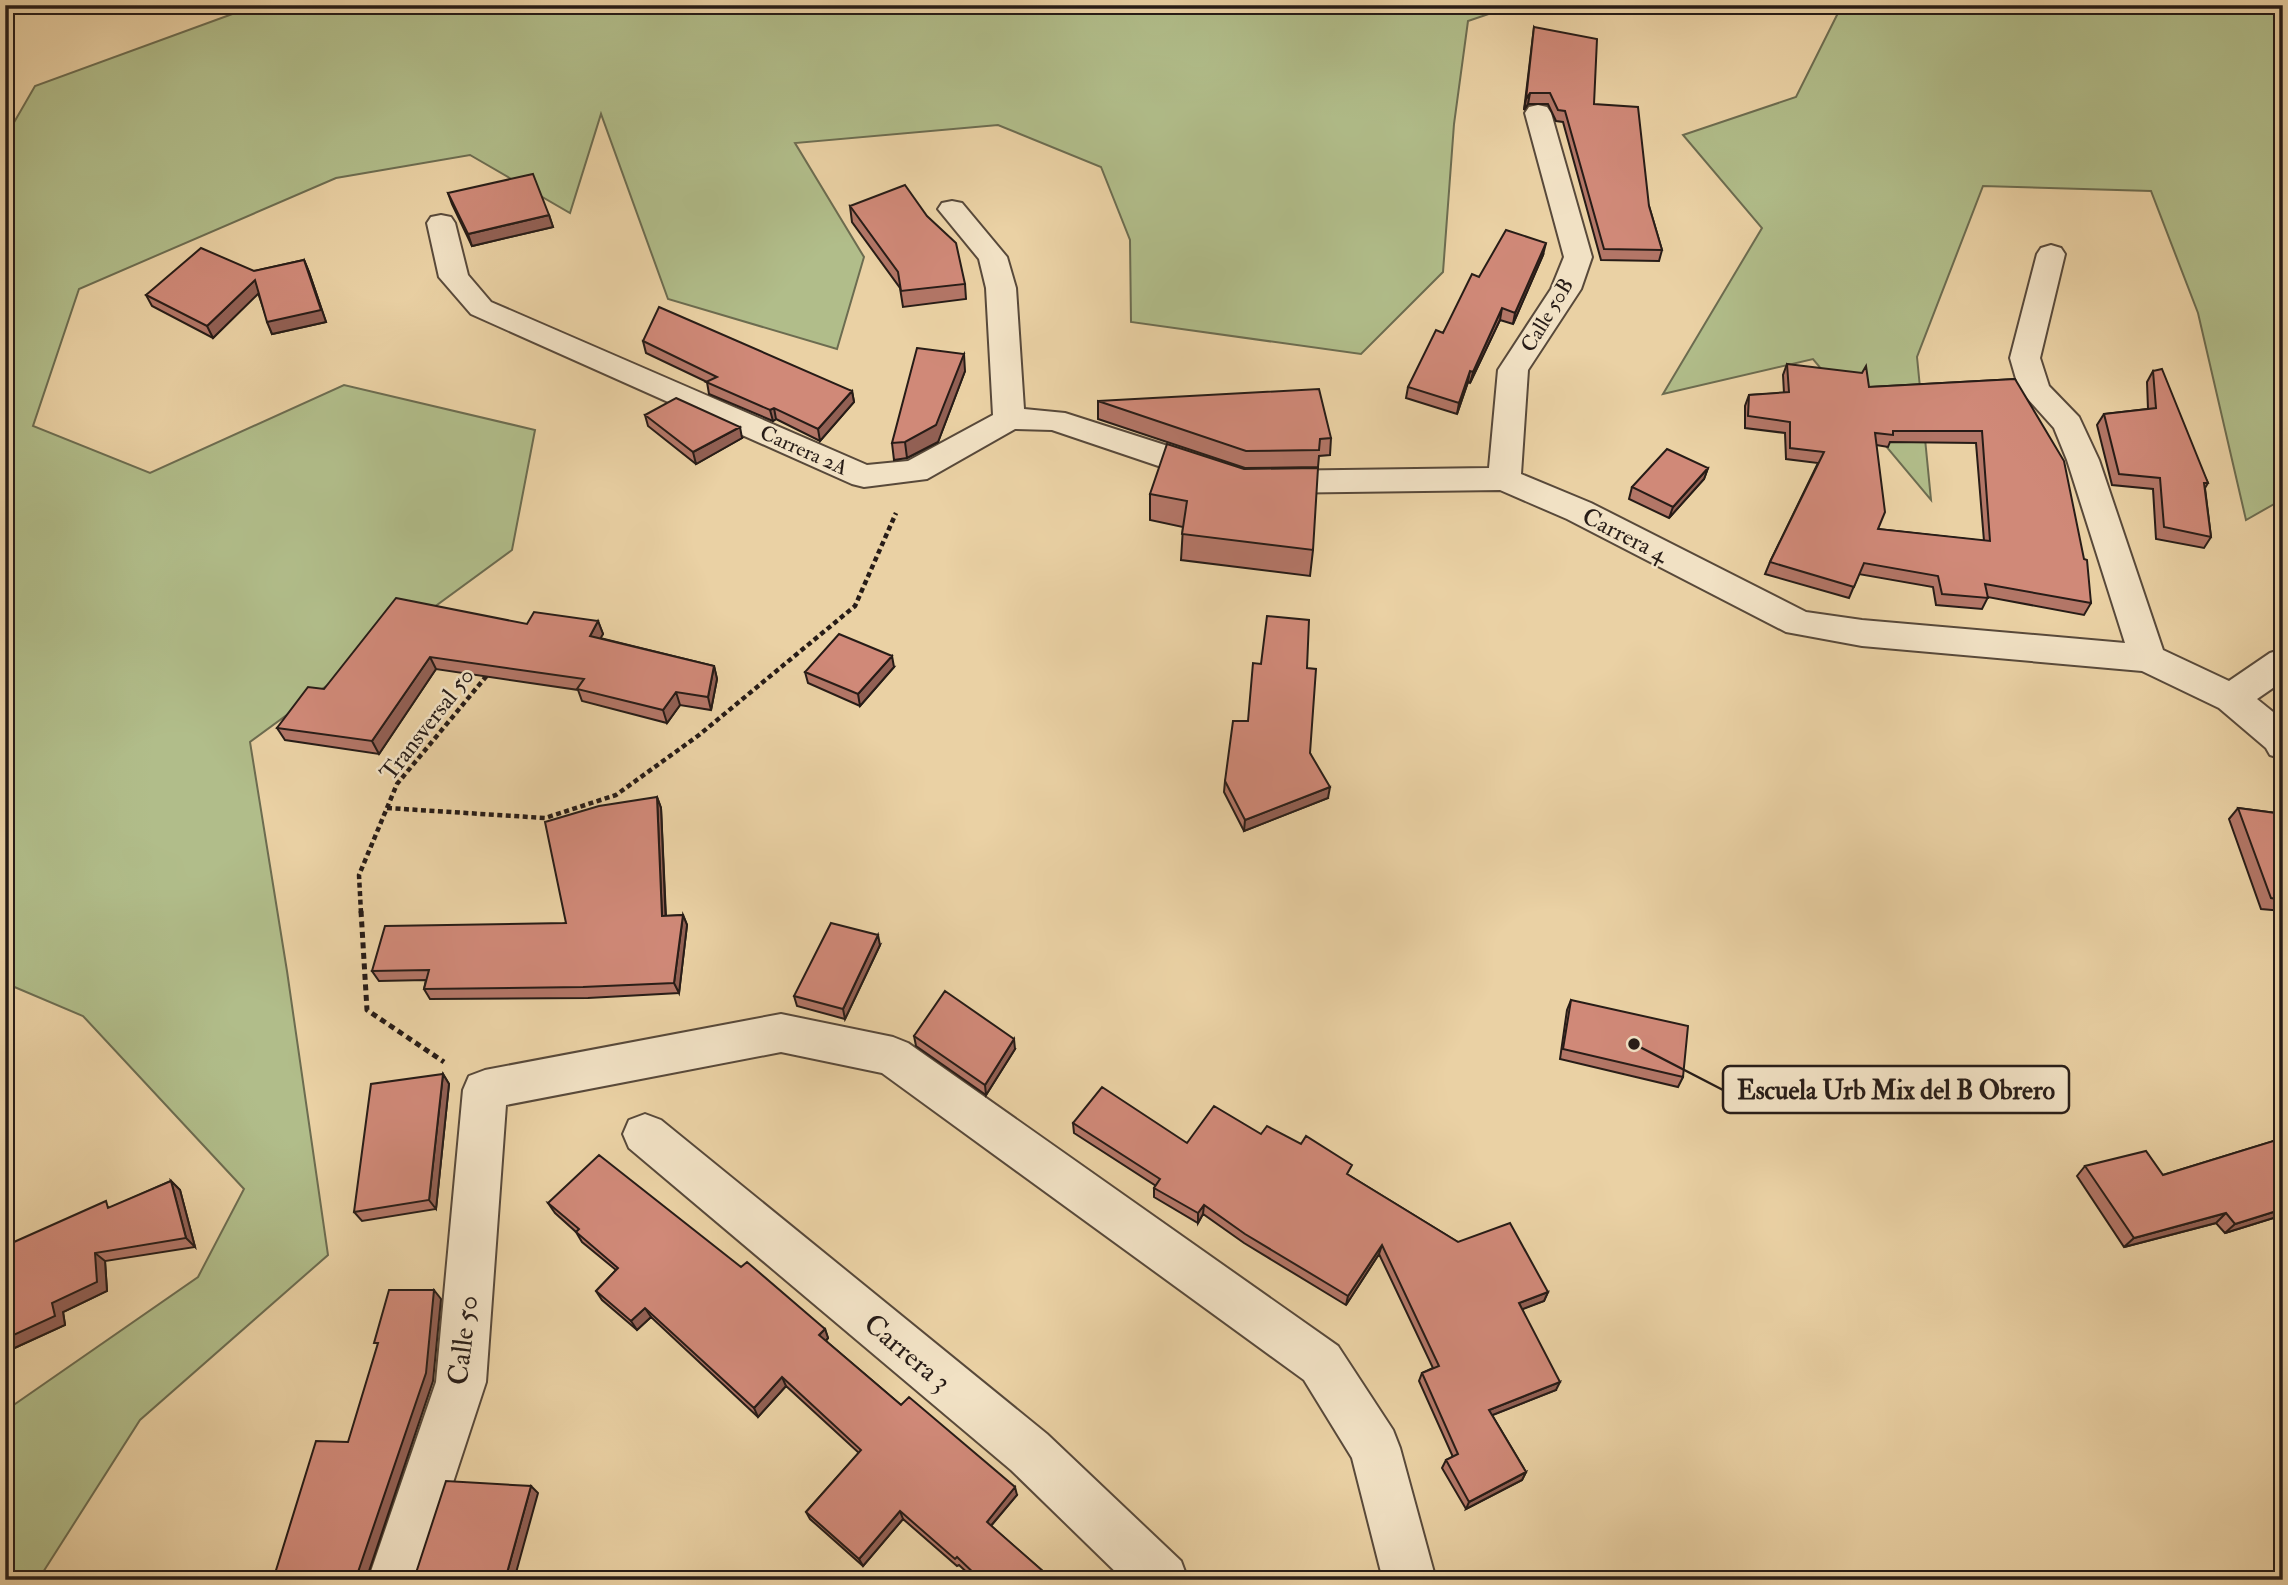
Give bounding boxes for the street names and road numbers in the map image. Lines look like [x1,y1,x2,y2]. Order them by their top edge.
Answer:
street label: Calle 50B [1515,273,1580,357]
street label: Carrera 2A [756,419,852,482]
street label: Carrera 4 [1577,501,1674,571]
street label: Transversal 50 [373,661,481,787]
street label: Calle 50 [441,1293,486,1387]
street label: Carrera 3 [856,1307,958,1400]

